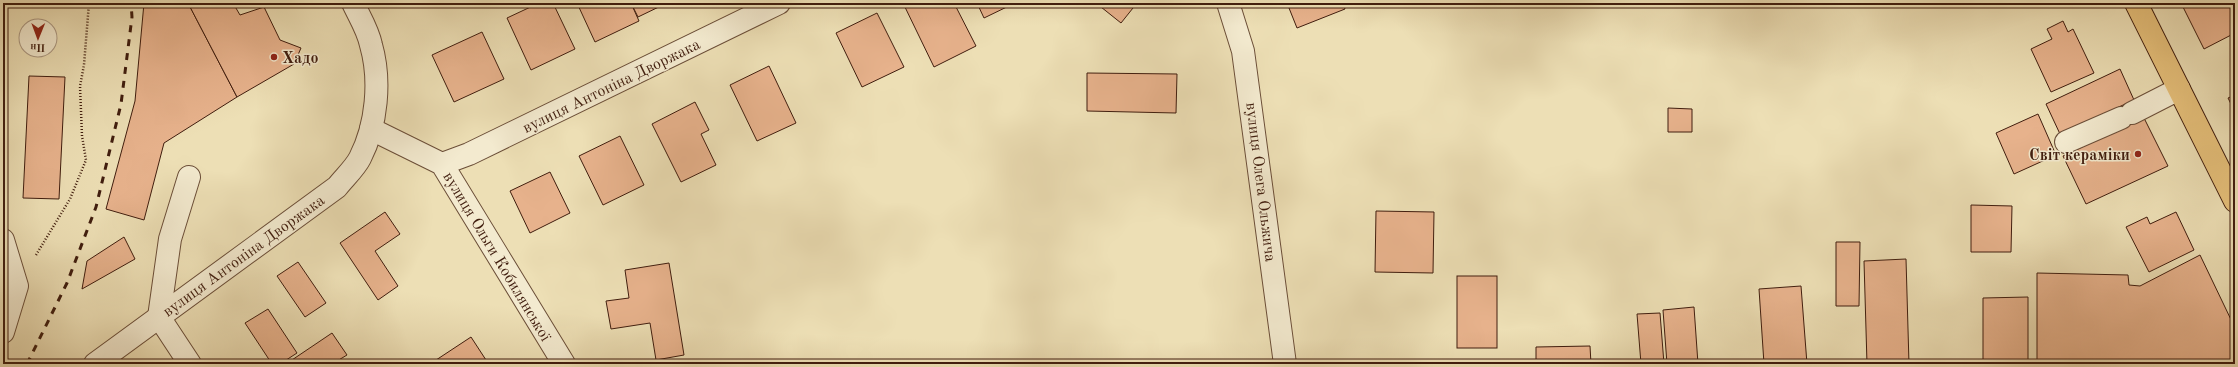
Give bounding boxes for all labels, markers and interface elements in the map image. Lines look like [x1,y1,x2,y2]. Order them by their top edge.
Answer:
north arrow [18,18,58,58]
street label: вулиця Антоніна Дворжака [521,37,703,137]
text: Пн [30,41,46,52]
place label: Хадо [282,51,318,67]
marker: Хадо [269,52,279,62]
street label: вулиця Олега Ольжича [1242,102,1278,263]
place label: Світ кераміки [2029,148,2130,164]
marker: Світ кераміки [2133,149,2143,159]
street label: вулиця Ольги Кобилянської [439,170,553,345]
street label: вулиця Антоніна Дворжака [160,193,328,320]

